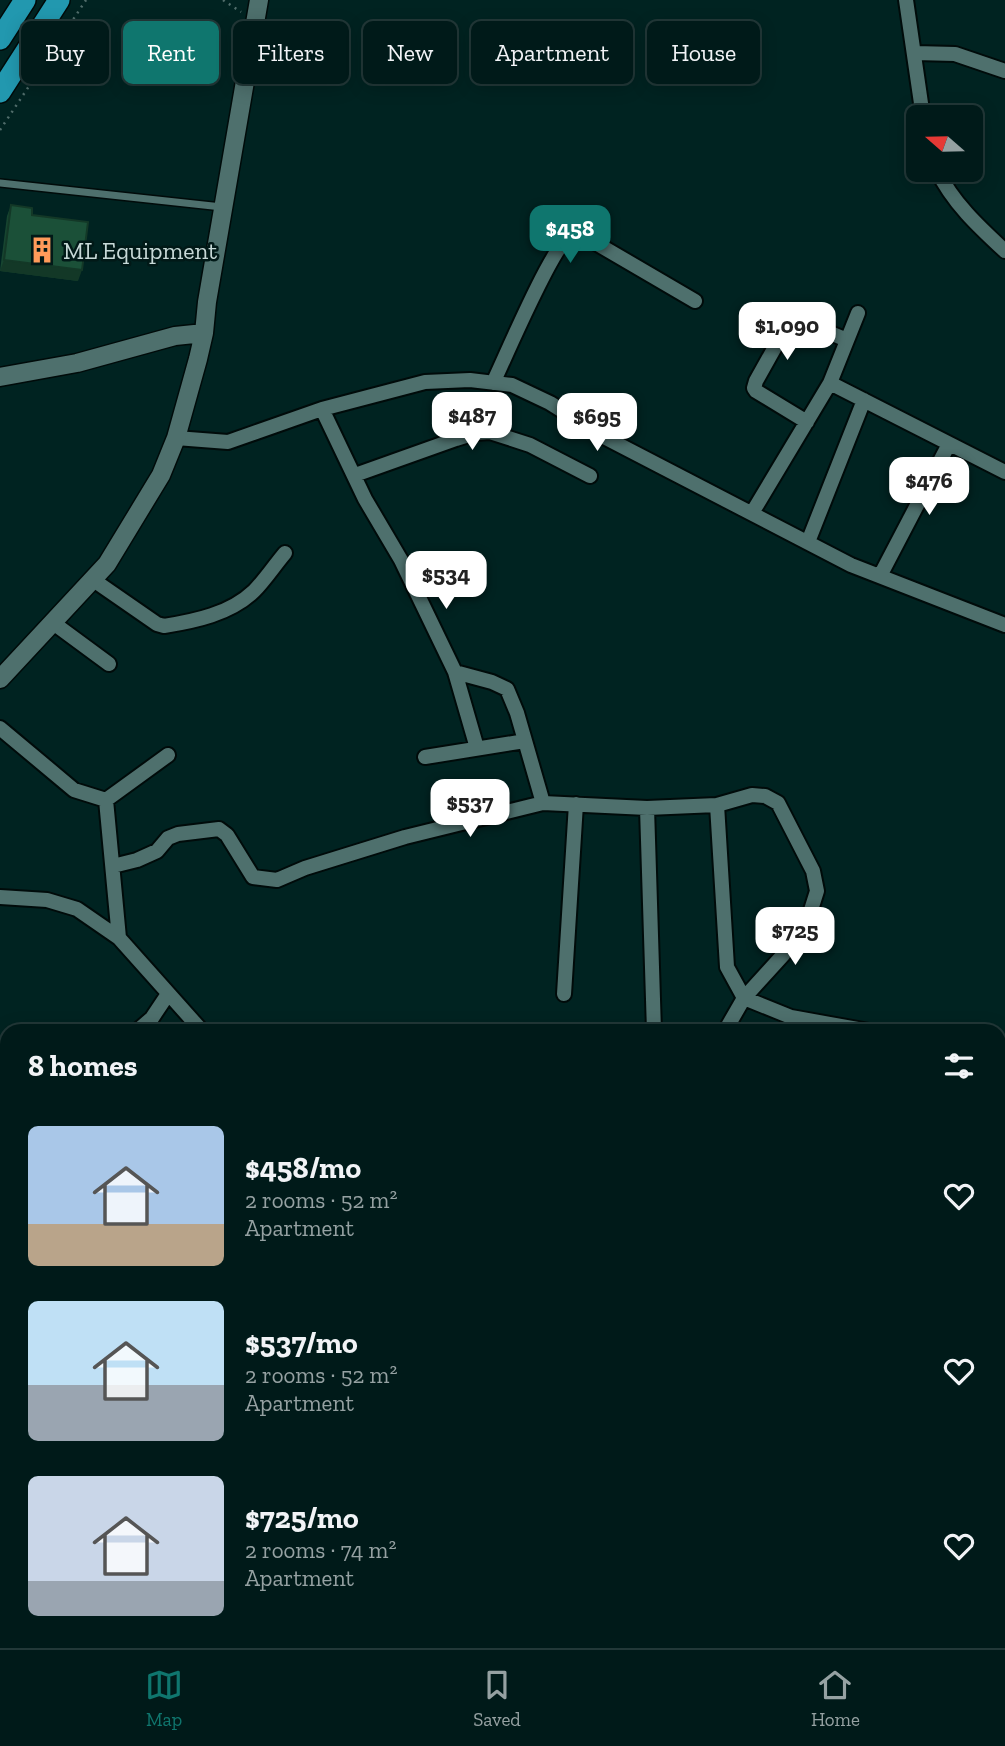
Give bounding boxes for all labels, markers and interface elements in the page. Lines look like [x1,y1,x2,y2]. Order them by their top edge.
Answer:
chip: Buy [21,21,109,84]
chip: Rent [123,21,219,84]
chip: Filters [233,21,349,84]
chip: New [363,21,457,84]
chip: Apartment [471,21,633,84]
chip: House [647,21,760,84]
north arrow [906,105,984,182]
map controls [906,105,983,182]
pin: $458 [529,205,611,265]
text: $458 [546,214,594,242]
building icon: ML Equipment [27,235,57,265]
place label: ML Equipment [63,236,217,265]
pin: $1,090 [730,302,844,362]
text: $1,090 [755,311,819,339]
pin: $487 [431,392,513,452]
pin: $695 [556,393,638,453]
text: $487 [448,401,496,429]
text: $695 [573,402,621,430]
pin: $476 [888,458,970,517]
text: $476 [905,466,953,494]
pin: $534 [405,552,487,611]
text: $534 [422,560,470,588]
pin: $537 [429,780,511,839]
text: $537 [447,788,493,816]
pin: $725 [754,908,836,967]
text: $725 [771,916,819,944]
icon: filters [940,1047,978,1085]
text: 8 homes [28,1048,137,1084]
text: $458/mo [245,1150,361,1186]
icon: home [84,1154,168,1238]
icon: heart [940,1177,978,1215]
text: 2 rooms · 52 m² [245,1186,397,1214]
text: Apartment [245,1214,354,1242]
text: $537/mo [245,1325,358,1361]
icon: home [84,1329,168,1413]
icon: heart [940,1352,978,1390]
text: 2 rooms · 52 m² [245,1361,397,1389]
text: Apartment [245,1389,354,1417]
text: $725/mo [245,1500,359,1536]
icon: home [84,1504,168,1588]
icon: heart [940,1527,978,1565]
text: 2 rooms · 74 m² [245,1536,396,1564]
text: Apartment [245,1564,354,1592]
tab: Map [145,1666,183,1731]
tab: Saved [473,1666,521,1731]
tab: Home [811,1666,860,1731]

